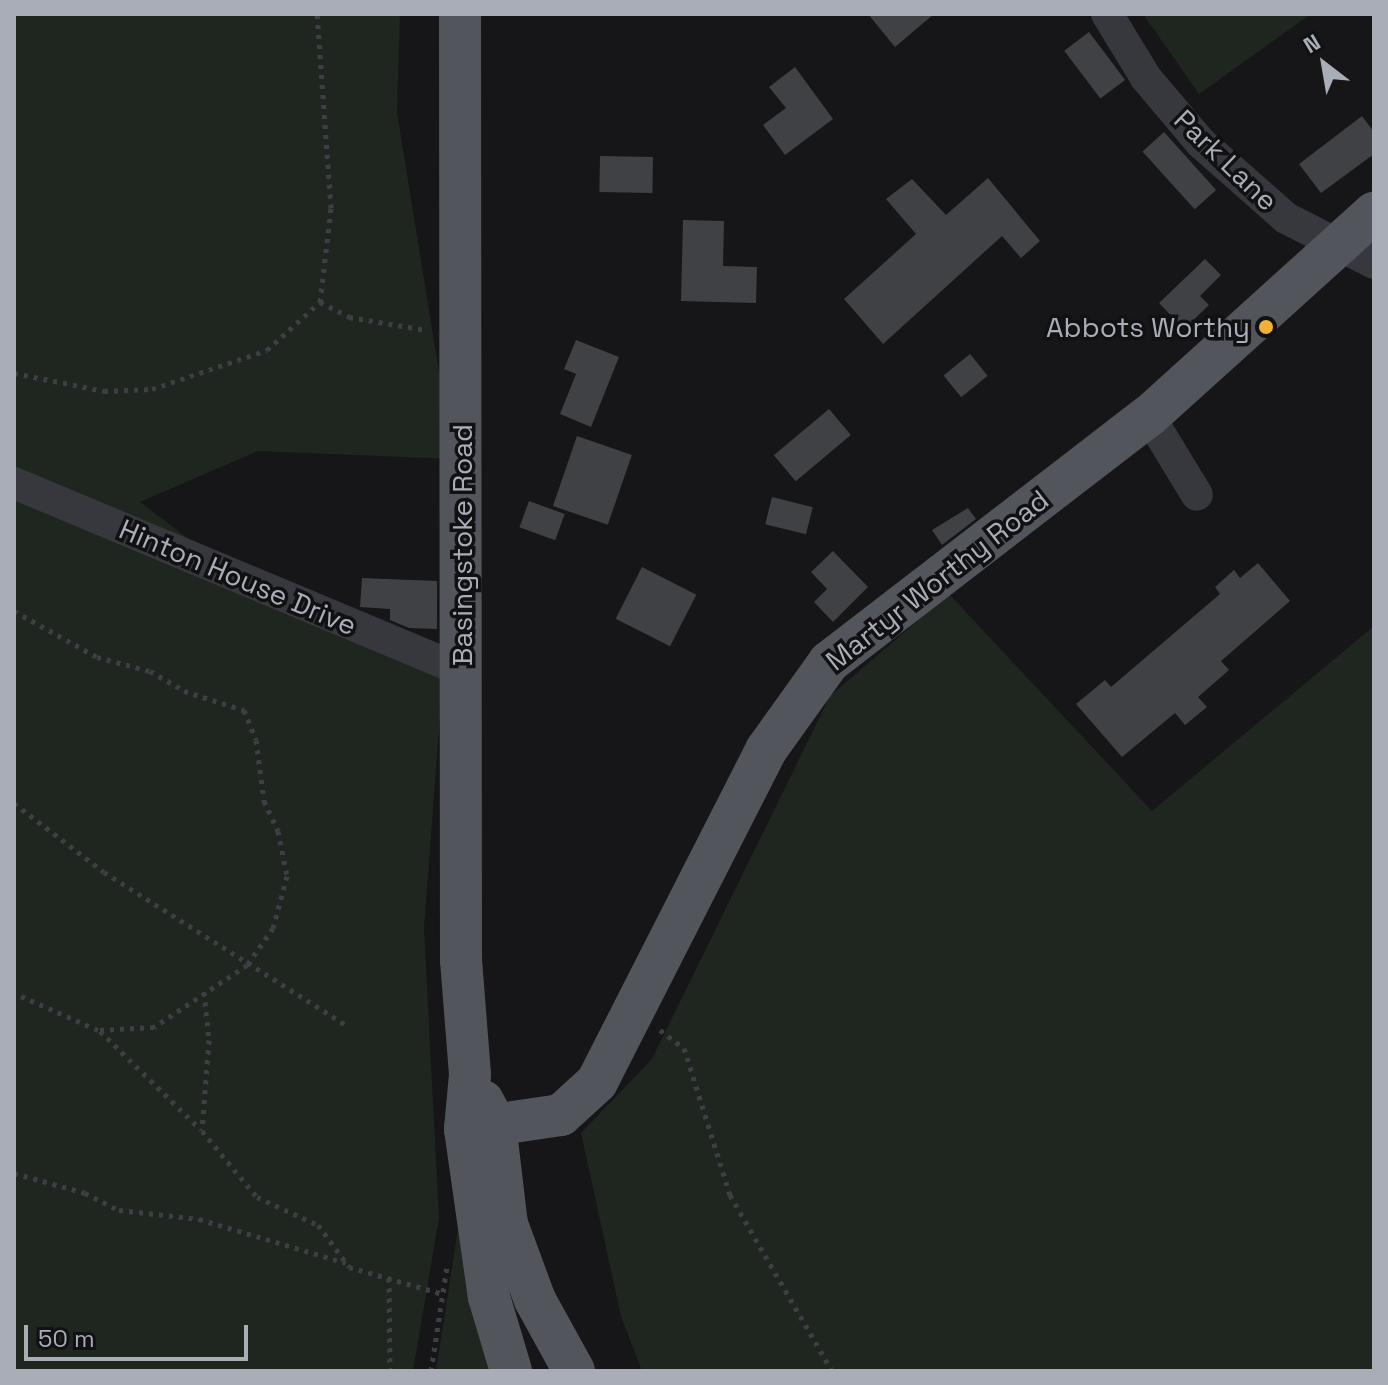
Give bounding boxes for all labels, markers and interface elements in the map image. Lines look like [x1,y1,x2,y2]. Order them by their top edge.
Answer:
north arrow [1284,24,1364,104]
text: N [1298,28,1325,59]
street label: Park Lane [1167,103,1285,217]
place label: Abbots Worthy [1046,310,1250,344]
marker: Abbots Worthy [1257,318,1275,336]
street label: Basingstoke Road [445,424,479,666]
street label: Martyr Worthy Road [819,483,1055,677]
street label: Hinton House Drive [114,512,362,642]
scale bar [28,1309,252,1359]
text: 50 m [38,1323,95,1354]

